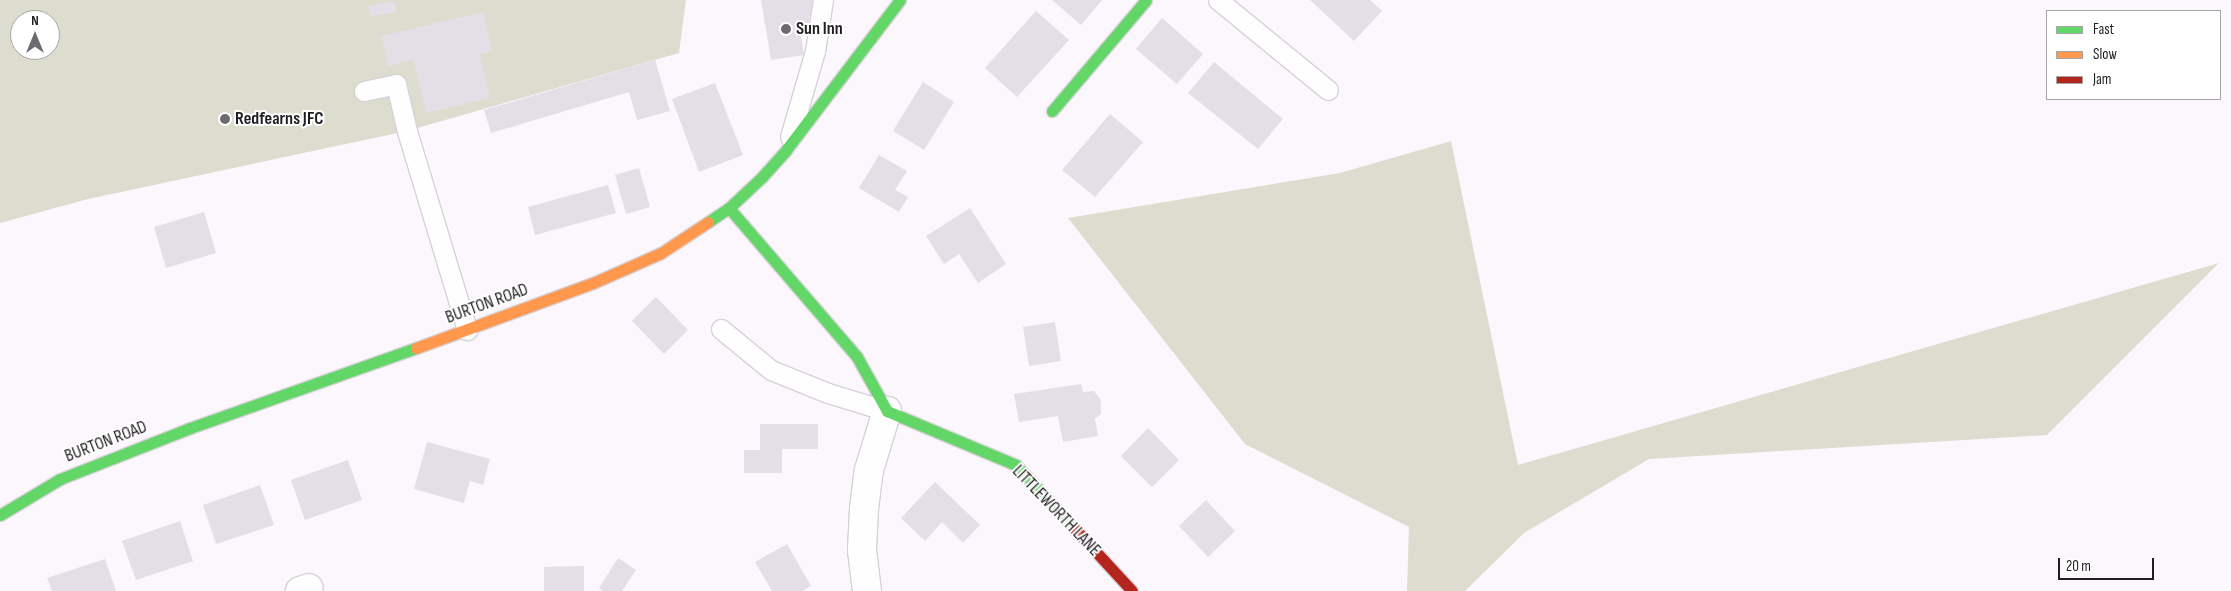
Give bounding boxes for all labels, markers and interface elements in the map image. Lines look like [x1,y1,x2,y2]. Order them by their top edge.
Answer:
north arrow [10,10,60,60]
legend [2046,10,2221,100]
text: N [31,12,39,29]
place label: Sun Inn [796,18,843,40]
text: Fast [2093,20,2114,39]
marker: Sun Inn [780,23,792,35]
text: Slow [2093,45,2117,64]
text: Jam [2093,70,2111,89]
place label: Redfearns JFC [235,108,323,130]
marker: Redfearns JFC [219,113,231,125]
street label: BURTON ROAD [443,279,531,329]
street label: BURTON ROAD [62,416,150,468]
street label: LITTLEWORTH LANE [1007,461,1105,561]
scale bar [2061,548,2157,580]
text: 20 m [2066,557,2091,576]

